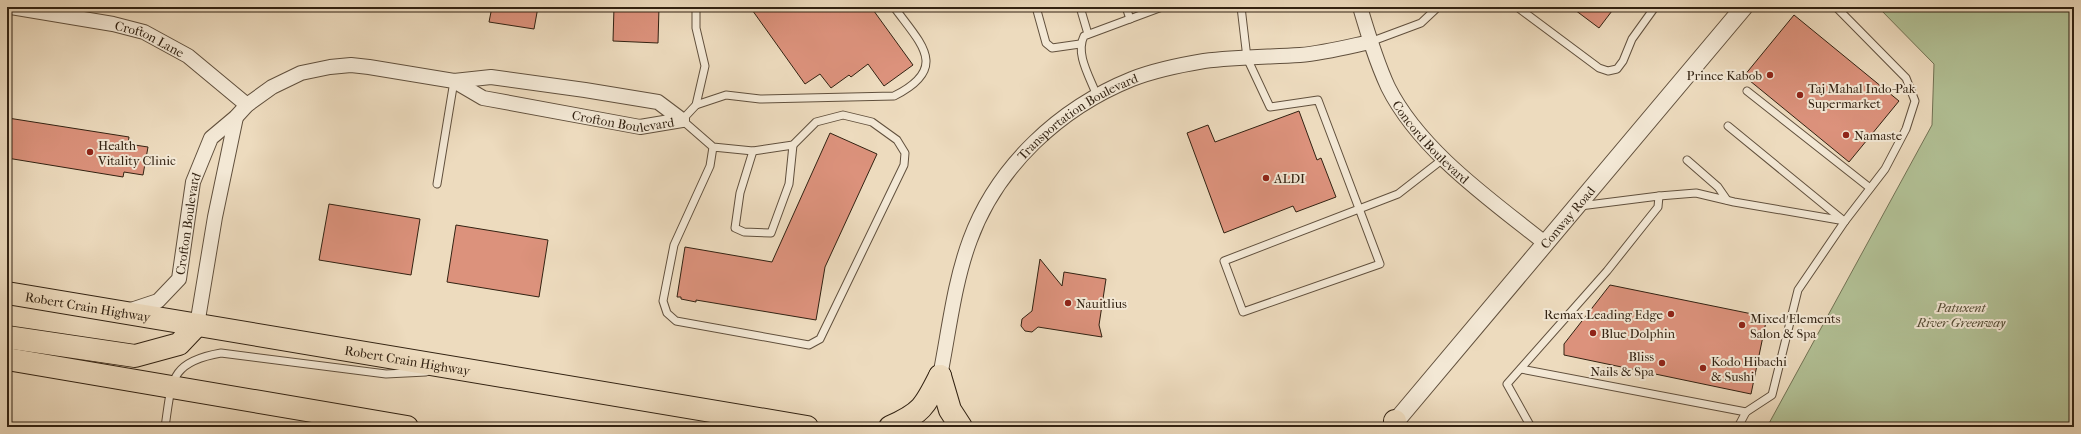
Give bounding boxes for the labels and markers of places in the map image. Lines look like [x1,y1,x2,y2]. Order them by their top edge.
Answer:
place label: Prince Kabob [1687,68,1762,83]
marker: Prince Kabob [1765,70,1775,80]
place label: Taj Mahal Indo-Pak Supermarket [1808,81,1916,111]
marker: Taj Mahal Indo-Pak Supermarket [1795,90,1805,100]
place label: Namaste [1854,128,1903,143]
marker: Namaste [1841,130,1851,140]
place label: Health Vitality Clinic [97,138,176,168]
marker: Health Vitality Clinic [85,147,95,157]
place label: ALDI [1273,171,1305,186]
marker: ALDI [1261,173,1271,183]
place label: Nauitlius [1076,296,1127,311]
marker: Nauitlius [1063,298,1073,308]
place label: Remax Leading Edge [1544,307,1664,322]
marker: Remax Leading Edge [1666,309,1676,319]
place label: Mixed Elements Salon & Spa [1750,311,1841,341]
marker: Mixed Elements Salon & Spa [1737,320,1747,330]
place label: Blue Dolphin [1601,326,1676,341]
marker: Blue Dolphin [1588,328,1598,338]
place label: Bliss Nails & Spa [1590,349,1655,379]
place label: Kodo Hibachi & Sushi [1711,354,1787,384]
marker: Bliss Nails & Spa [1657,358,1667,368]
marker: Kodo Hibachi & Sushi [1698,363,1708,373]

